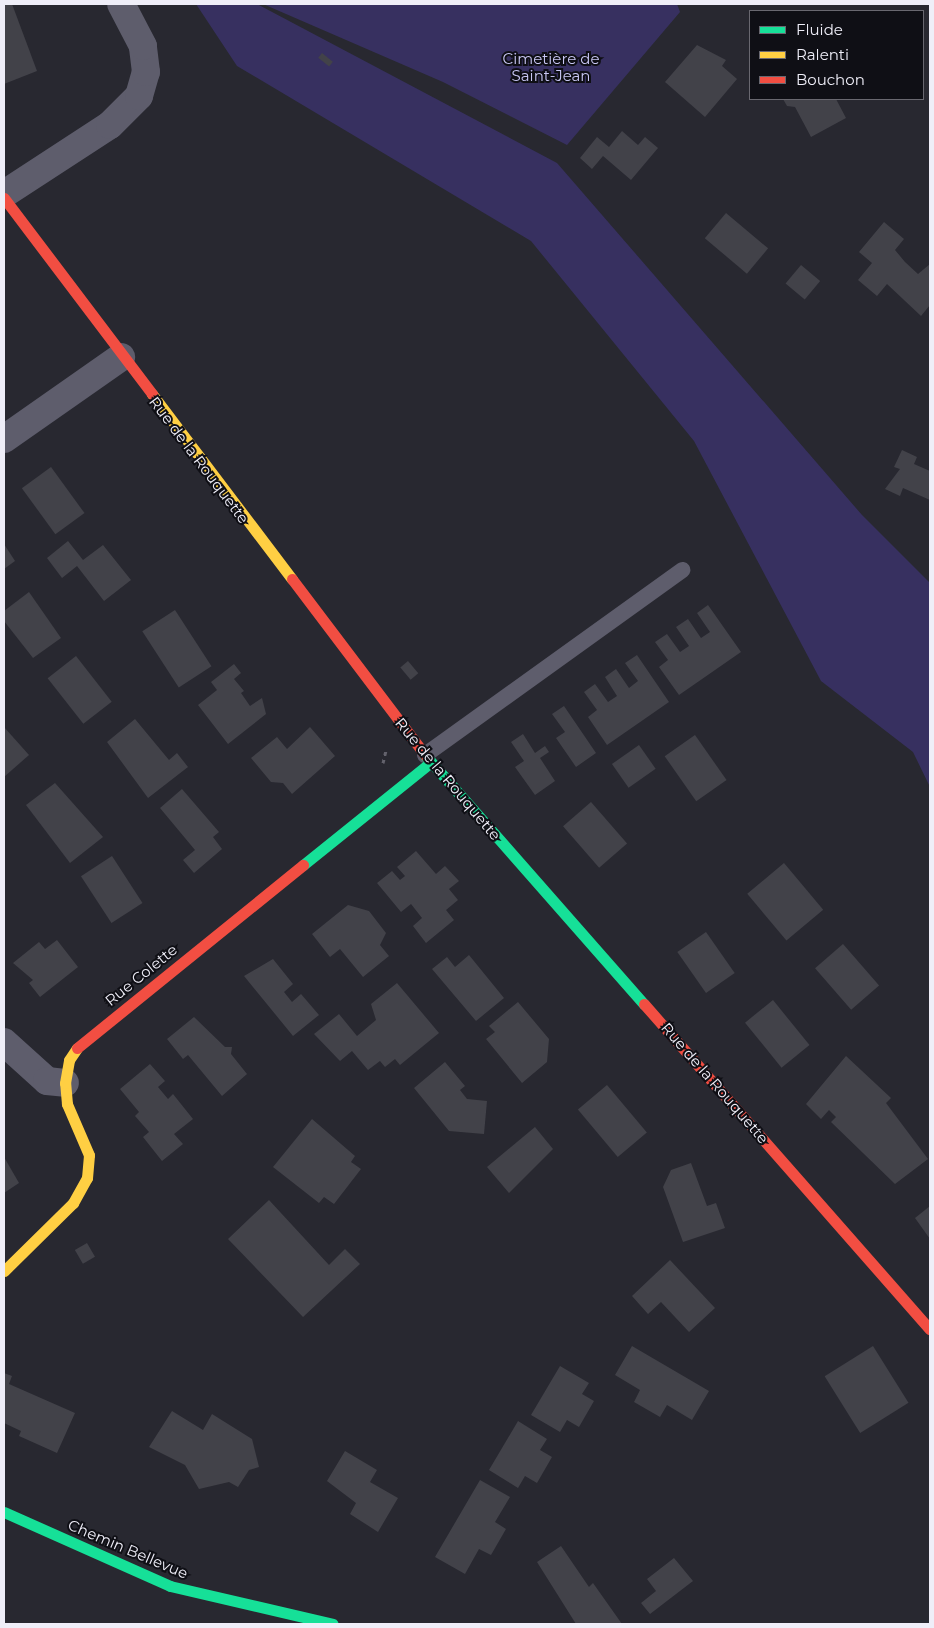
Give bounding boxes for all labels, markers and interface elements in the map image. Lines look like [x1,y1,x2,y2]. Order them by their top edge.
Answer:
legend [749,10,924,100]
text: Fluide [796,20,843,39]
text: Ralenti [796,45,849,64]
park label: Cimetière de Saint-Jean [503,49,599,84]
text: Bouchon [796,70,865,89]
street label: Rue de la Rouquette [145,393,253,527]
street label: Rue de la Rouquette [392,714,504,844]
street label: Rue Colette [101,940,181,1010]
street label: Rue de la Rouquette [658,1019,772,1147]
street label: Chemin Bellevue [65,1516,191,1582]

